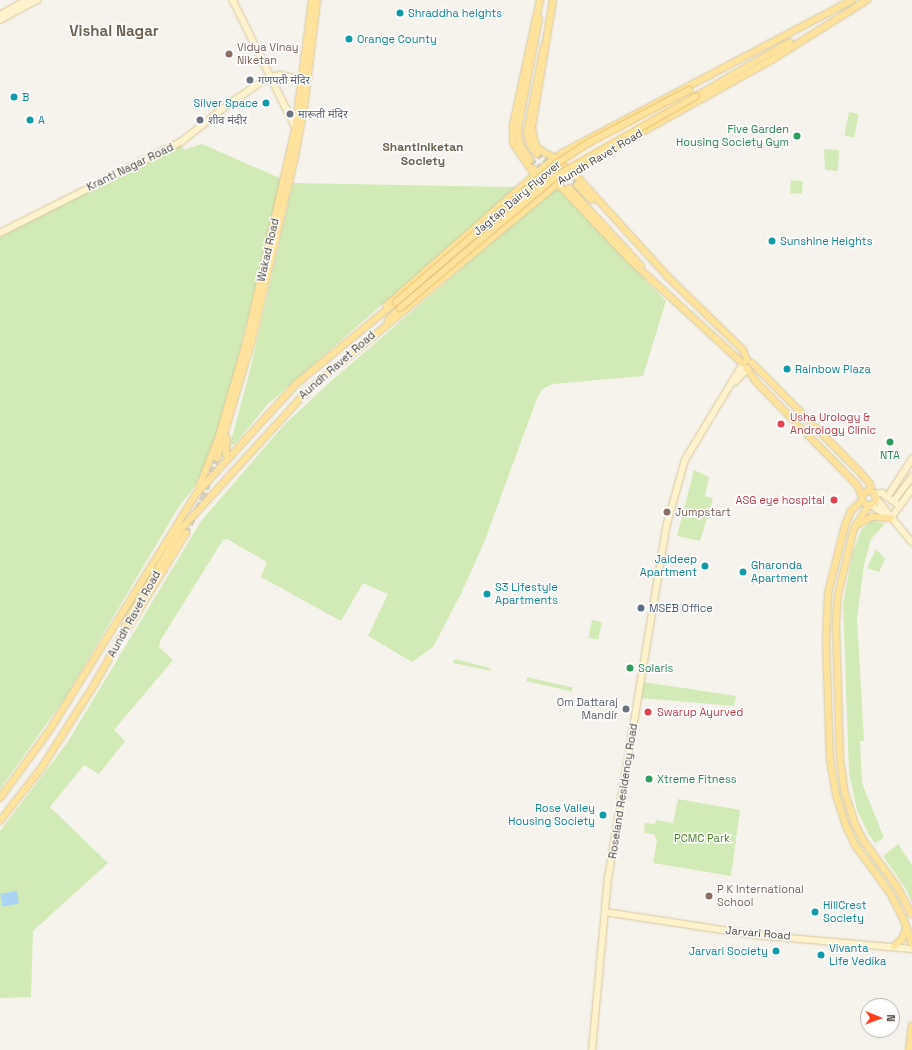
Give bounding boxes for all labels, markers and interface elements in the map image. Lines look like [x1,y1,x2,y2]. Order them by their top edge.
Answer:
place label: Shraddha heights [408,6,502,20]
marker: Shraddha heights [395,8,405,18]
district label: Vishal Nagar [69,22,159,40]
place label: Orange County [357,32,437,46]
marker: Orange County [344,34,354,44]
place label: Vidya Vinay Niketan [237,41,299,67]
marker: Vidya Vinay Niketan [224,49,234,59]
place label: गणपती मंदिर [258,73,310,87]
marker: गणपती मंदिर [245,75,255,85]
place label: B [22,90,29,104]
marker: B [9,92,19,102]
place label: Silver Space [194,96,258,110]
marker: Silver Space [261,98,271,108]
place label: मारूती मंदिर [298,107,348,121]
marker: मारूती मंदिर [285,109,295,119]
place label: A [38,113,45,127]
place label: शीव मंदीर [208,113,247,127]
marker: A [25,115,35,125]
marker: शीव मंदीर [195,115,205,125]
place label: Five Garden Housing Society Gym [676,123,789,149]
street label: Aundh Ravet Road [555,126,645,188]
marker: Five Garden Housing Society Gym [792,131,802,141]
street label: Kranti Nagar Road [84,140,176,194]
district label: Shantiniketan Society [382,141,464,169]
street label: Jagtap Dairy Flyover [471,158,563,238]
street label: Wakad Road [254,217,282,283]
place label: Sunshine Heights [780,234,872,248]
marker: Sunshine Heights [767,236,777,246]
street label: Aundh Ravet Road [296,328,378,402]
place label: Rainbow Plaza [795,362,871,376]
marker: Rainbow Plaza [782,364,792,374]
place label: Usha Urology & Andrology Clinic [790,411,876,437]
marker: Usha Urology & Andrology Clinic [775,418,787,430]
marker: NTA [885,437,895,447]
place label: NTA [880,448,900,462]
place label: ASG eye hospital [736,493,825,507]
marker: ASG eye hospital [828,494,840,506]
place label: Jumpstart [675,505,731,519]
marker: Jumpstart [662,507,672,517]
place label: Jaideep Apartment [640,553,697,579]
place label: Gharonda Apartment [751,559,808,585]
marker: Jaideep Apartment [700,561,710,571]
marker: Gharonda Apartment [738,567,748,577]
street label: Aundh Ravet Road [105,568,163,660]
place label: S3 Lifestyle Apartments [495,581,558,607]
marker: S3 Lifestyle Apartments [482,589,492,599]
place label: MSEB Office [649,601,713,615]
marker: MSEB Office [636,603,646,613]
place label: Solaris [638,661,673,675]
marker: Solaris [625,663,635,673]
place label: Om Dattaraj Mandir [557,696,618,722]
marker: Om Dattaraj Mandir [621,704,631,714]
place label: Swarup Ayurved [657,705,743,719]
marker: Swarup Ayurved [642,706,654,718]
street label: Roseland Residency Road [606,722,640,860]
place label: Xtreme Fitness [657,772,737,786]
marker: Xtreme Fitness [644,774,654,784]
place label: Rose Valley Housing Society [508,802,595,828]
marker: Rose Valley Housing Society [598,810,608,820]
park label: PCMC Park [674,831,730,845]
place label: P K International School [717,883,804,909]
marker: P K International School [704,891,714,901]
place label: HillCrest Society [823,899,867,925]
marker: HillCrest Society [810,907,820,917]
street label: Jarvari Road [725,924,791,942]
place label: Vivanta Life Vedika [829,942,886,968]
place label: Jarvari Society [689,944,768,958]
marker: Jarvari Society [771,946,781,956]
marker: Vivanta Life Vedika [816,950,826,960]
north arrow [860,998,900,1038]
text: N [884,1014,898,1022]

